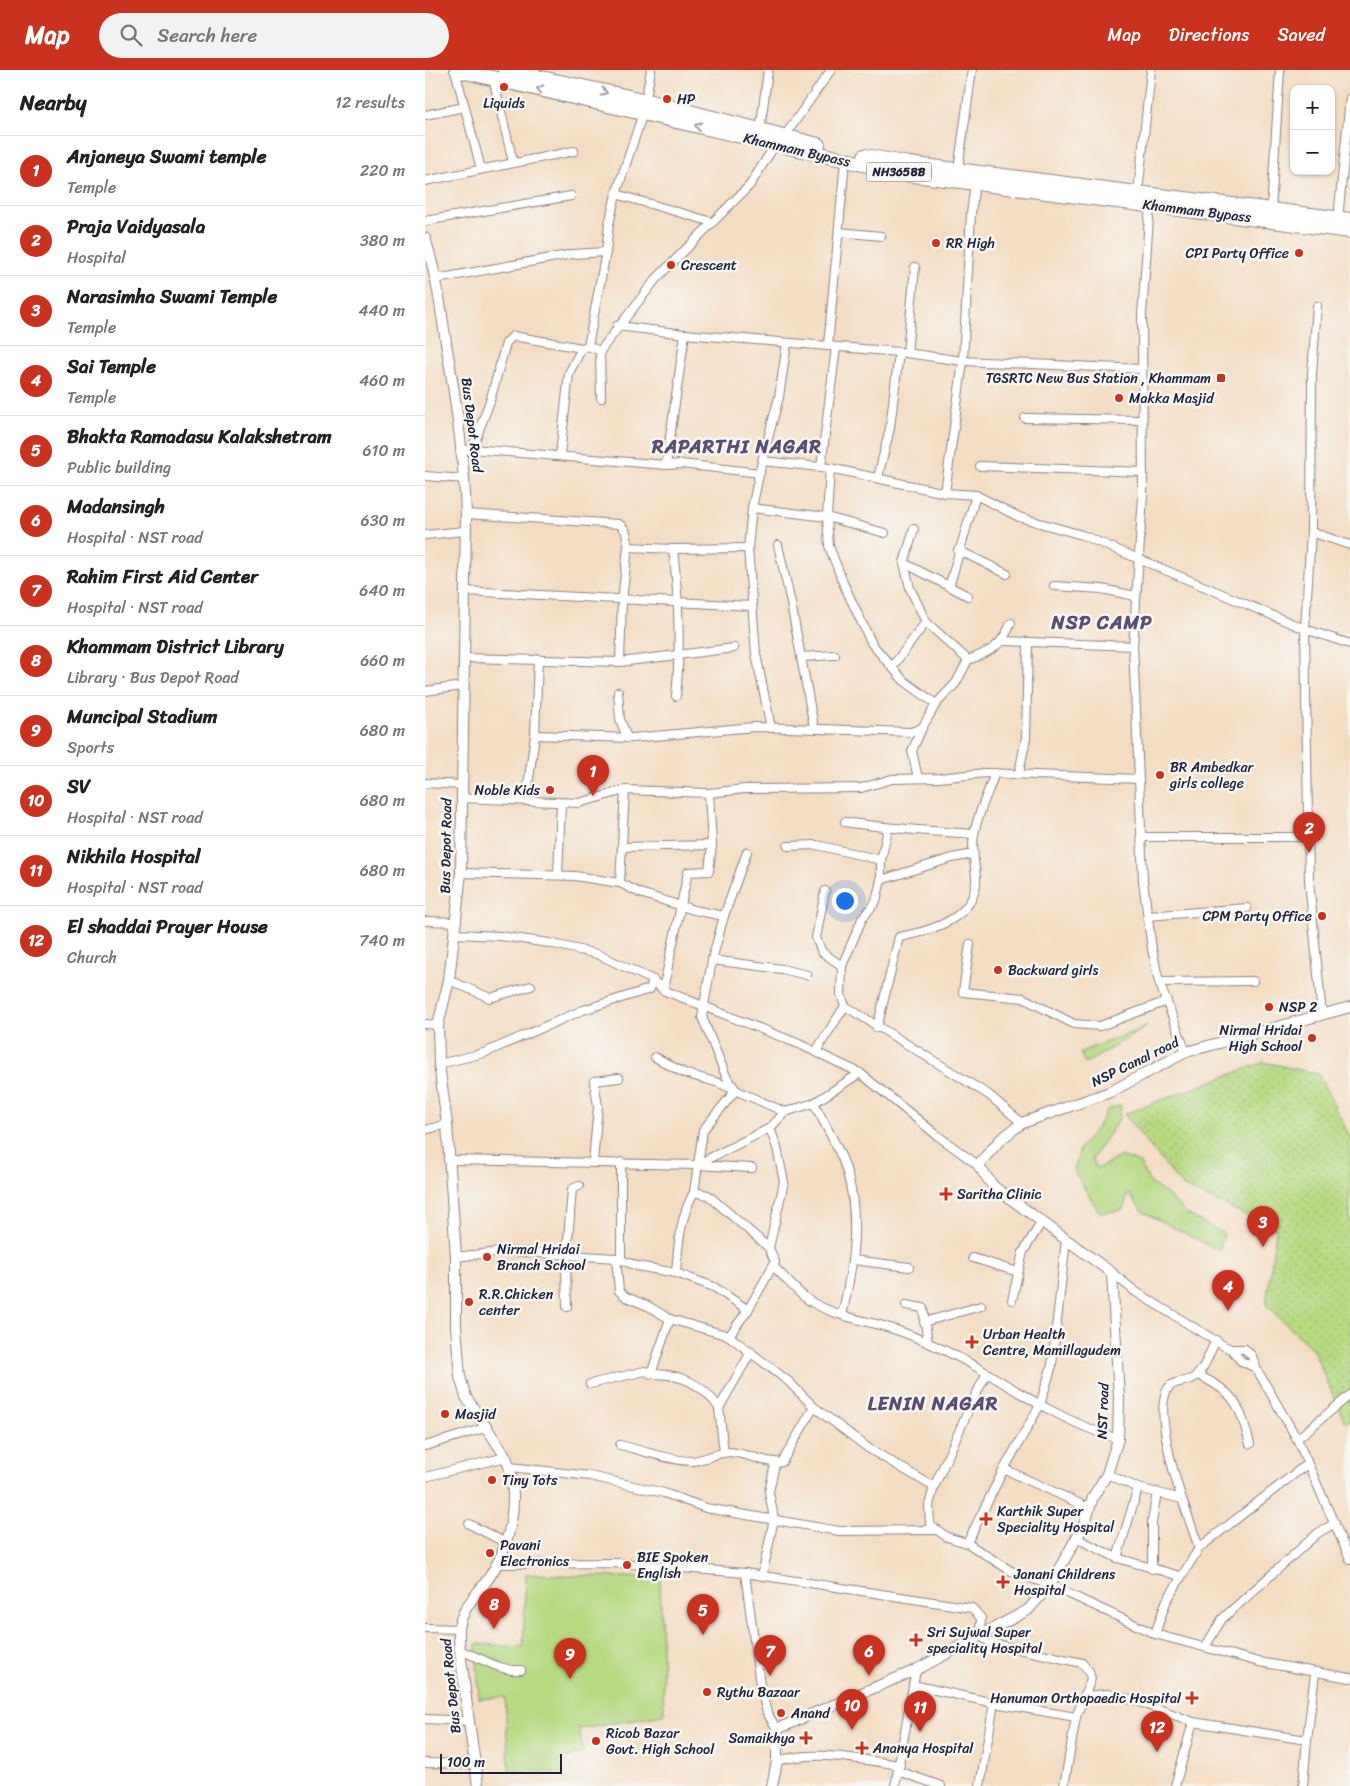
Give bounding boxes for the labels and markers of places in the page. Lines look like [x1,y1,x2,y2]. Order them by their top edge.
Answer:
marker: Liquids [498,81,510,93]
place label: HP [677,87,696,112]
place label: Liquids [483,91,525,116]
marker: HP [661,93,673,105]
place label: RR High [946,231,995,256]
marker: RR High [930,237,942,249]
place label: CPI Party Office [1186,241,1289,266]
marker: CPI Party Office [1293,247,1305,259]
place label: Crescent [681,253,737,278]
marker: Crescent [665,259,677,271]
place label: TGSRTC New Bus Station , Khammam [986,366,1211,391]
marker: TGSRTC New Bus Station , Khammam [1215,372,1227,384]
place label: Makka Masjid [1129,386,1215,411]
marker: Makka Masjid [1113,392,1125,404]
pin: 1 [577,755,609,796]
place label: BR Ambedkar girls college [1169,755,1254,796]
marker: BR Ambedkar girls college [1154,769,1166,781]
place label: Noble Kids [474,778,541,803]
marker: Noble Kids [544,784,556,796]
pin: 2 [1293,812,1325,853]
place label: CPM Party Office [1202,904,1312,929]
marker: CPM Party Office [1316,910,1328,922]
place label: Backward girls [1008,958,1098,983]
marker: Backward girls [992,964,1004,976]
place label: NSP 2 [1279,995,1317,1020]
marker: NSP 2 [1263,1001,1275,1013]
place label: Nirmal Hridai High School [1219,1018,1303,1059]
marker: Nirmal Hridai High School [1306,1032,1318,1044]
place label: Saritha Clinic [957,1182,1042,1207]
marker: Saritha Clinic [939,1187,953,1201]
pin: 3 [1247,1206,1279,1247]
place label: Nirmal Hridai Branch School [497,1237,586,1278]
marker: Nirmal Hridai Branch School [481,1251,493,1263]
pin: 4 [1212,1270,1244,1311]
place label: R.R.Chicken center [479,1282,554,1323]
marker: R.R.Chicken center [463,1296,475,1308]
place label: Urban Health Centre, Mamillagudem [983,1322,1121,1363]
marker: Urban Health Centre, Mamillagudem [965,1335,979,1349]
place label: Masjid [455,1402,497,1427]
marker: Masjid [439,1408,451,1420]
place label: Tiny Tots [502,1468,558,1493]
marker: Tiny Tots [486,1474,498,1486]
place label: Karthik Super Speciality Hospital [997,1499,1115,1540]
marker: Karthik Super Speciality Hospital [979,1512,993,1526]
place label: Pavani Electronics [500,1533,570,1574]
place label: BIE Spoken English [637,1545,709,1586]
marker: Pavani Electronics [484,1547,496,1559]
marker: BIE Spoken English [621,1559,633,1571]
place label: Janani Childrens Hospital [1013,1562,1116,1603]
marker: Janani Childrens Hospital [996,1575,1010,1589]
pin: 8 [478,1588,510,1629]
pin: 5 [687,1594,719,1635]
place label: Sri Sujwal Super speciality Hospital [926,1620,1043,1661]
marker: Sri Sujwal Super speciality Hospital [909,1633,923,1647]
pin: 7 [754,1635,786,1676]
pin: 6 [853,1635,885,1676]
pin: 9 [554,1638,586,1679]
place label: Rythu Bazaar [717,1680,801,1705]
marker: Rythu Bazaar [701,1686,713,1698]
place label: Hanuman Orthopaedic Hospital [990,1686,1182,1711]
pin: 10 [836,1689,868,1730]
pin: 11 [904,1691,936,1732]
marker: Hanuman Orthopaedic Hospital [1185,1691,1199,1705]
place label: Anand [790,1701,831,1726]
marker: Anand [775,1707,787,1719]
pin: 12 [1141,1711,1173,1752]
place label: Ricob Bazar Govt. High School [606,1721,715,1762]
place label: Samaikhya [728,1726,795,1751]
marker: Samaikhya [799,1731,813,1745]
marker: Ricob Bazar Govt. High School [590,1735,602,1747]
place label: Ananya Hospital [872,1736,974,1761]
marker: Ananya Hospital [855,1741,869,1755]

